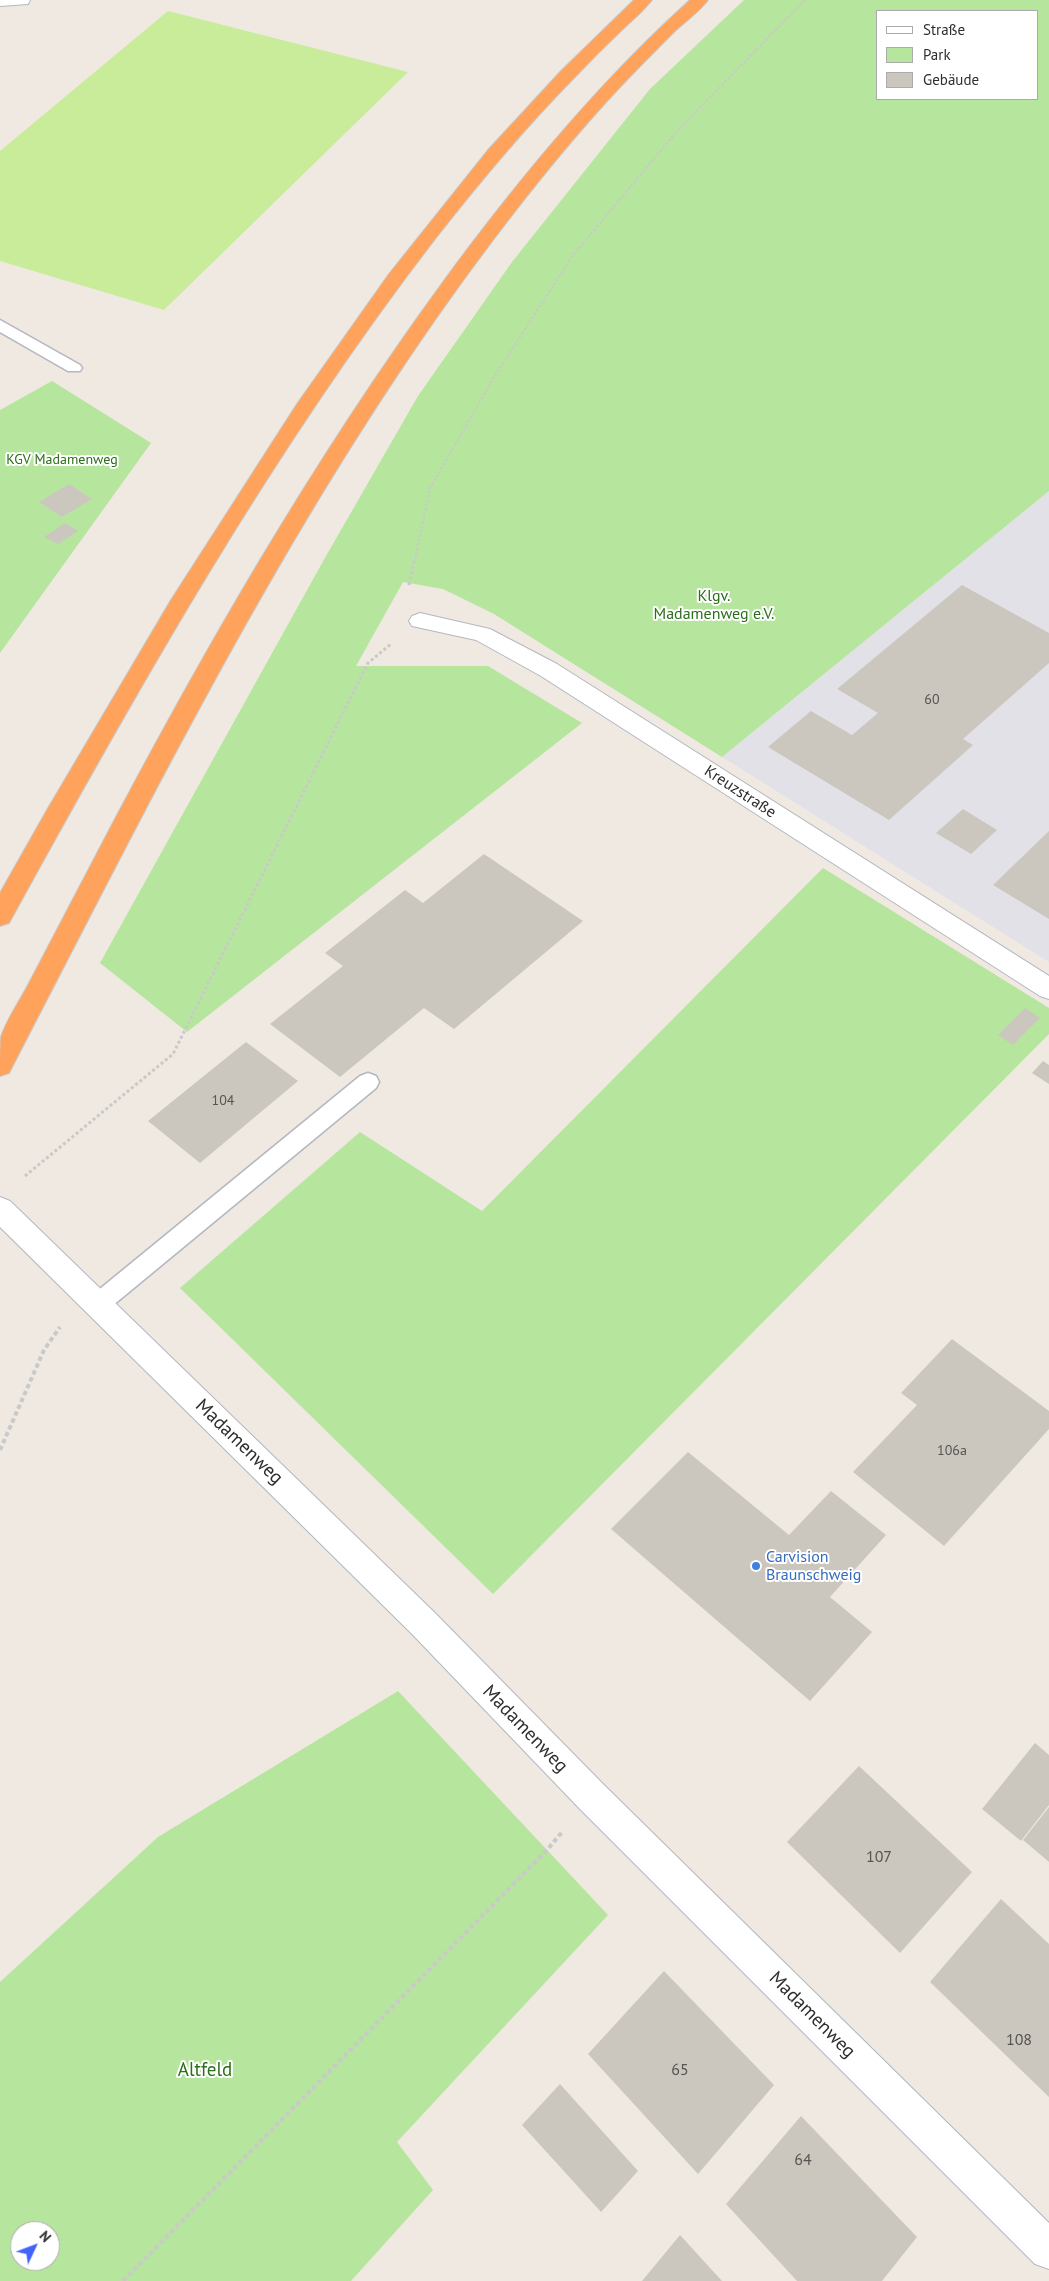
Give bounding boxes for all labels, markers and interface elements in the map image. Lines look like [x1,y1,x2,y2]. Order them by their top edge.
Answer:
legend [876,10,1039,100]
text: Straße [923,20,965,39]
text: Park [923,45,951,64]
text: Gebäude [923,70,979,89]
park label: KGV Madamenweg [6,452,118,468]
park label: Klgv. Madamenweg e.V. [653,586,775,624]
house number: 60 [924,692,940,708]
street label: Kreuzstraße [700,762,780,822]
house number: 104 [212,1093,234,1109]
street label: Madamenweg [190,1395,288,1489]
house number: 106a [937,1443,967,1459]
place label: Carvision Braunschweig [766,1547,861,1585]
marker: Carvision Braunschweig [750,1560,762,1572]
street label: Madamenweg [478,1680,572,1778]
house number: 107 [866,1847,892,1867]
street label: Madamenweg [764,1967,860,2063]
house number: 108 [1006,2030,1032,2050]
park label: Altfeld [178,2060,232,2082]
house number: 65 [671,2060,689,2080]
house number: 64 [794,2150,812,2170]
north arrow [10,2221,60,2271]
text: N [36,2227,55,2246]

